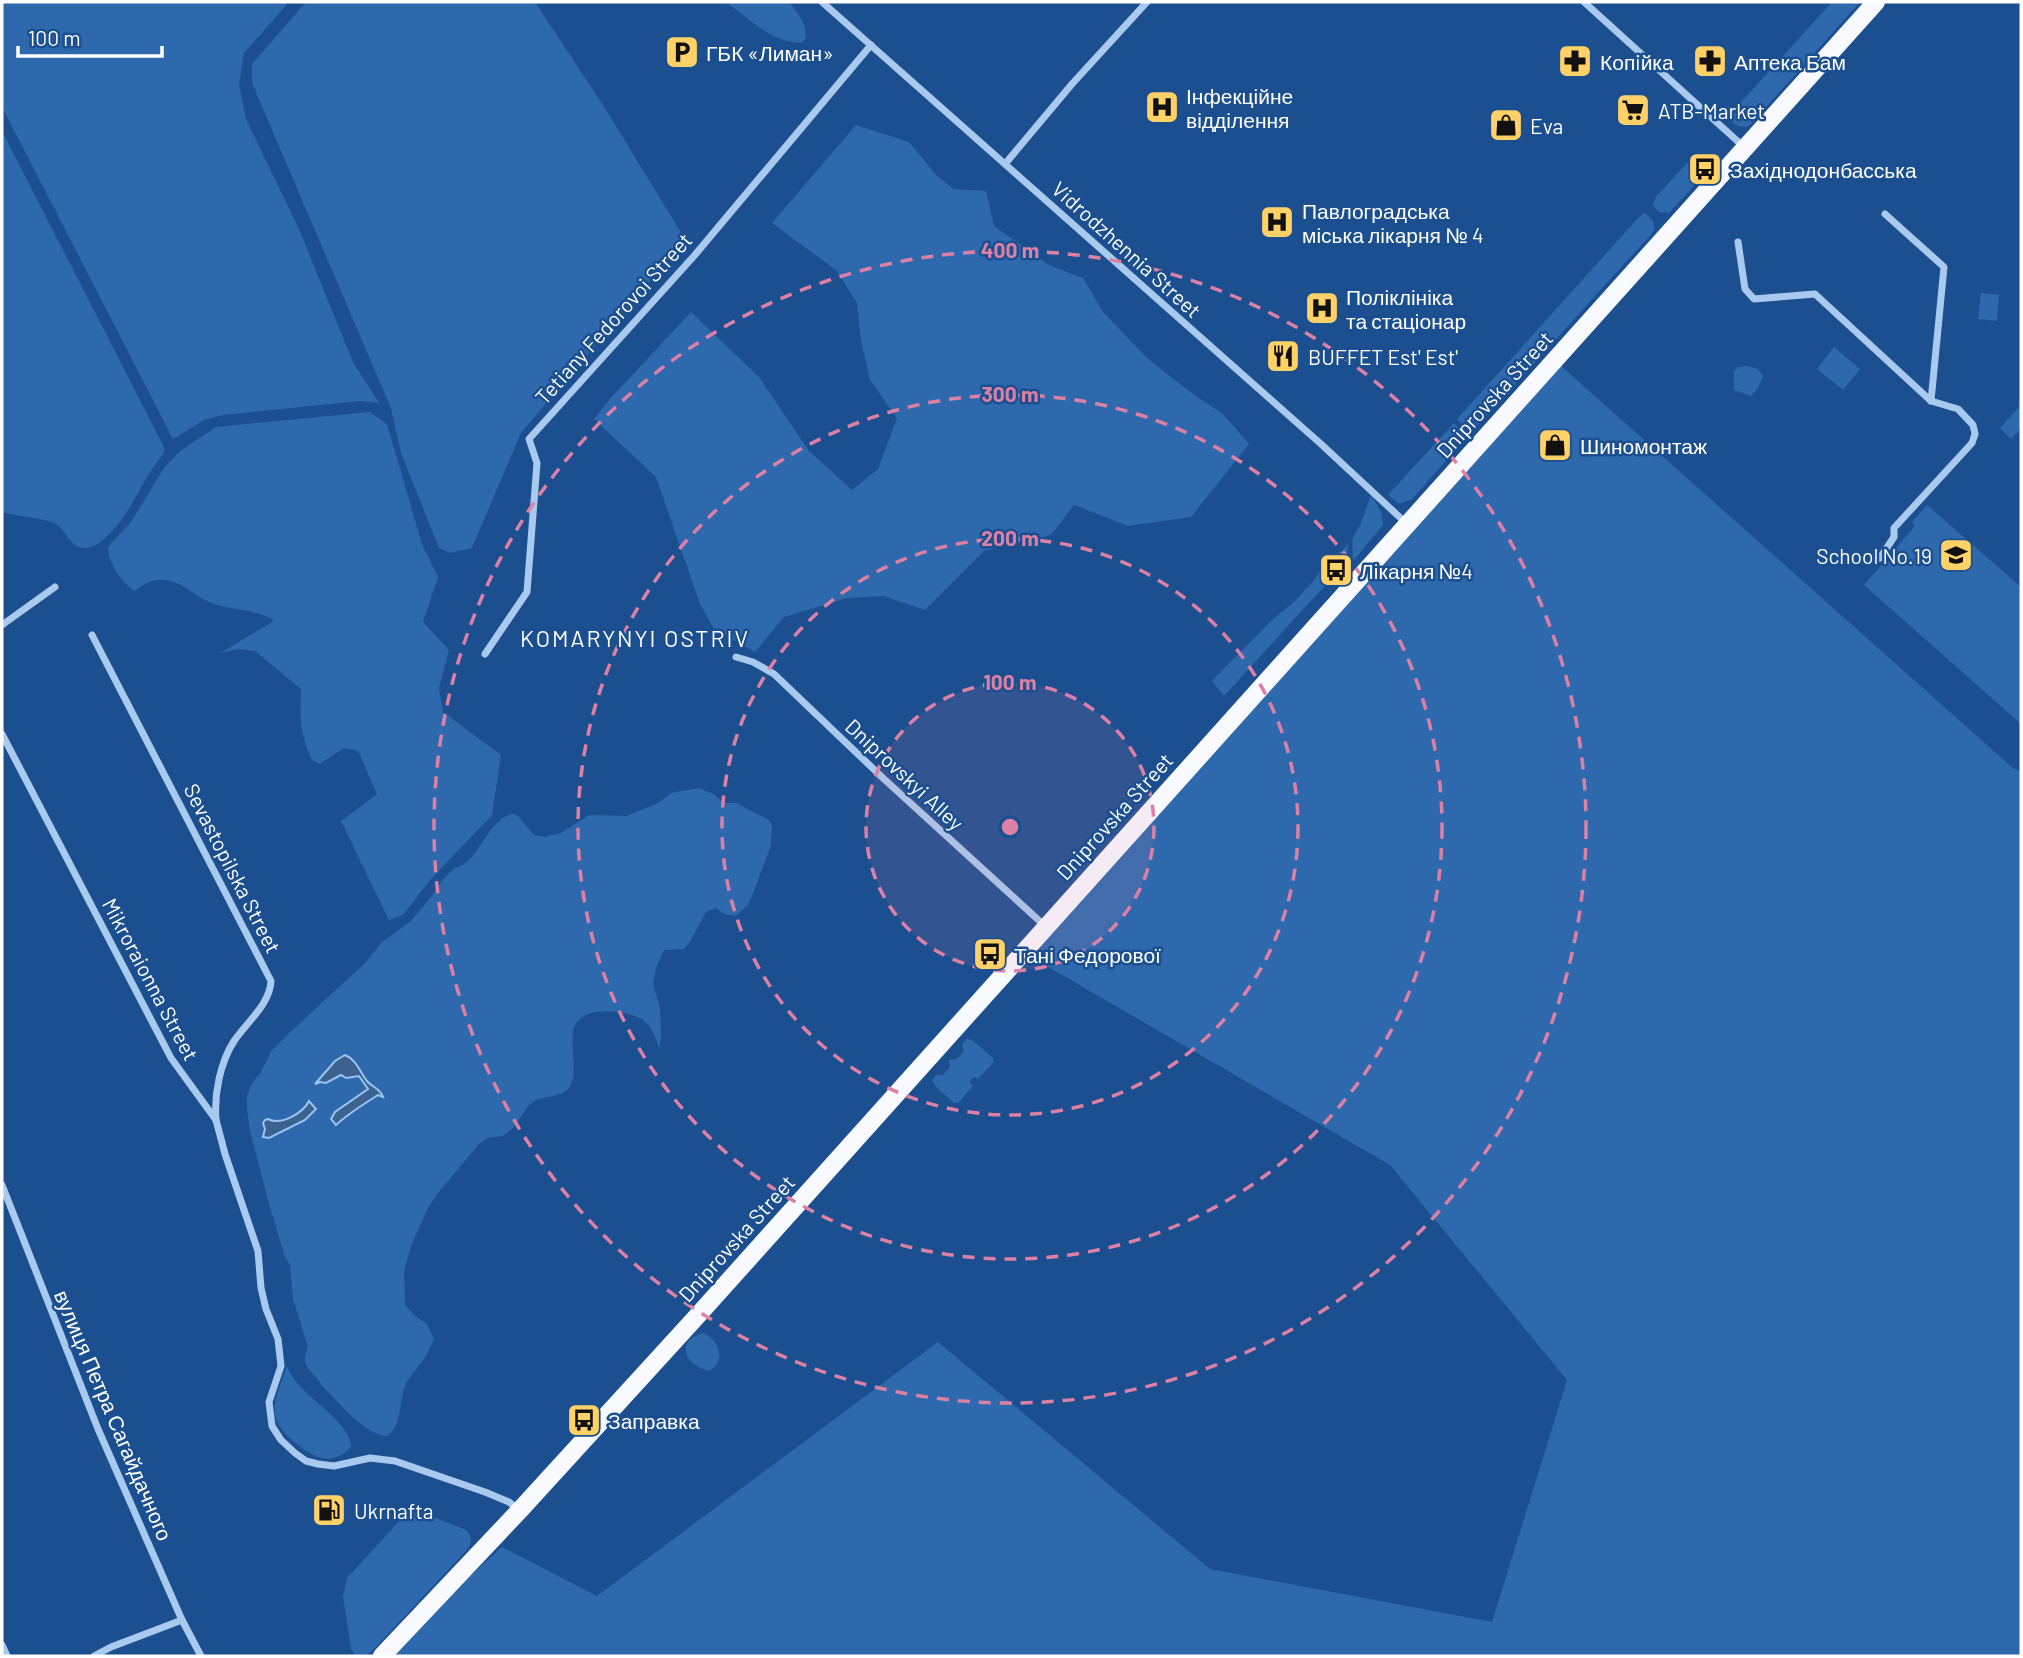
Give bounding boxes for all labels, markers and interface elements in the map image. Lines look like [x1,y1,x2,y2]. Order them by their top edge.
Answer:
scale bar [18,14,161,58]
text: 100 m [28,25,81,50]
parking icon: ГБК «Лиман» [663,33,701,71]
place label: ГБК «Лиман» [706,40,834,65]
pharmacy icon: Копiйка [1556,42,1594,80]
pharmacy icon: Аптека Бам [1691,42,1729,80]
place label: Копiйка [1600,49,1674,74]
place label: Аптека Бам [1734,49,1846,74]
place label: Інфекційне відділення [1186,83,1293,132]
hospital icon: Інфекційне відділення [1143,88,1181,126]
supermarket icon: ATB-Market [1614,91,1652,129]
place label: ATB-Market [1658,98,1765,123]
shop icon: Eva [1487,106,1525,144]
place label: Eva [1530,113,1563,138]
bus stop icon: Західнодонбасська [1686,150,1724,188]
place label: Західнодонбасська [1730,157,1917,182]
street label: Vidrodzhennia Street [1047,176,1207,322]
place label: Павлоградська міська лікарня № 4 [1302,198,1483,247]
hospital icon: Павлоградська міська лікарня № 4 [1258,203,1296,241]
street label: Tetiany Fedorovoi Street [529,227,697,409]
text: 400 m [981,237,1039,262]
place label: Поліклініка та стаціонар [1346,284,1466,333]
hospital icon: Поліклініка та стаціонар [1303,289,1341,327]
street label: Dniprovska Street [1431,326,1557,462]
restaurant icon: BUFFET Est' Est' [1264,337,1302,375]
place label: BUFFET Est' Est' [1308,344,1458,369]
text: 300 m [981,381,1039,406]
shop icon: Шиномонтаж [1536,426,1574,464]
place label: Шиномонтаж [1580,433,1707,458]
text: 200 m [981,525,1039,550]
school or university icon: School No.19 [1937,536,1975,574]
place label: School No.19 [1816,543,1932,568]
bus stop icon: Лікарня №4 [1317,551,1355,589]
place label: Лікарня №4 [1360,558,1473,583]
district label: KOMARYNYI OSTRIV [520,624,750,652]
text: 100 m [983,669,1037,694]
street label: Dniprovskyi Alley [841,713,969,835]
street label: Dniprovska Street [1051,748,1177,884]
street label: Sevastopilska Street [179,779,287,957]
centre of rings [998,815,1022,839]
street label: Mikroraionna Street [98,894,204,1064]
bus stop icon: Тані Федорової [971,935,1009,973]
place label: Тані Федорової [1014,942,1161,967]
street label: Dniprovska Street [673,1170,799,1306]
street label: вулиця Петра Сагайдачного [50,1286,178,1544]
bus stop icon: Заправка [565,1401,603,1439]
place label: Заправка [608,1408,700,1433]
fuel station icon: Ukrnafta [310,1491,348,1529]
place label: Ukrnafta [354,1498,434,1523]

